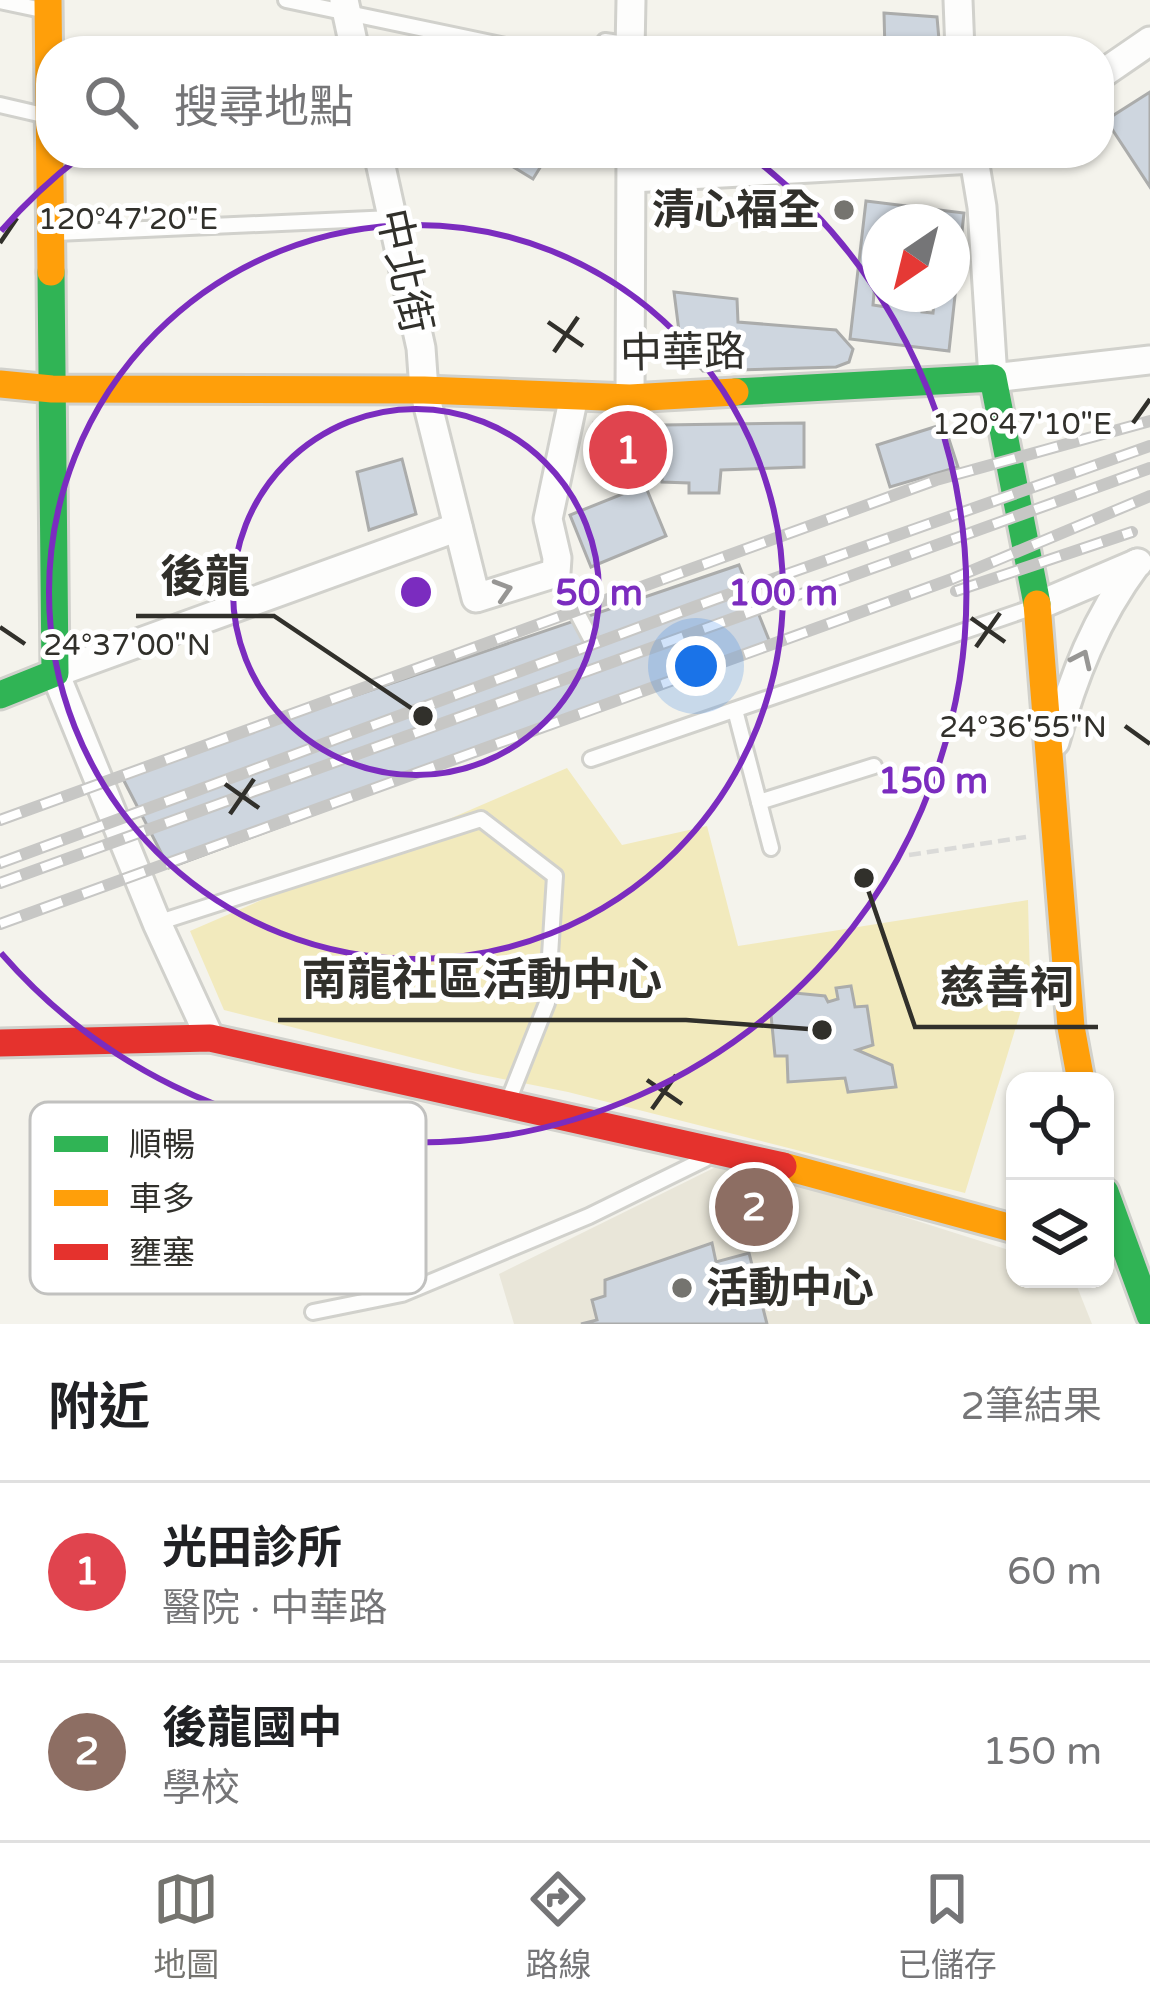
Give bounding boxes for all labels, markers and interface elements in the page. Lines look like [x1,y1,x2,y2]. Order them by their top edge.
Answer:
search box [36,36,1114,168]
icon: search [78,69,144,135]
text: 搜尋地點 [174,81,354,135]
place label: 清心福全 [652,185,820,236]
marker: 清心福全 [831,197,857,223]
text: 120°47'20"E [38,201,218,238]
street label: 中北街 [366,204,442,338]
north arrow [862,204,970,312]
street label: 中華路 [620,326,746,380]
pin: 1 [589,405,667,495]
text: 120°47'10"E [932,406,1112,443]
callout: 後龍 [136,535,274,616]
text: 後龍 [160,551,250,605]
centre of rings [395,571,437,613]
text: 50 m [555,572,643,615]
text: 100 m [728,572,838,615]
one-way arrow [492,579,513,604]
text: 24°37'00"N [43,627,211,664]
your location [666,636,726,696]
one-way arrow [1068,650,1091,671]
text: 24°36'55"N [939,709,1107,746]
text: 150 m [878,760,988,803]
callout: 南龍社區活動中心 [278,939,686,1020]
callout: 慈善祠 [915,946,1098,1027]
text: 南龍社區活動中心 [302,954,662,1008]
text: 慈善祠 [939,962,1075,1016]
map controls [1006,1072,1114,1288]
button: locate [1006,1072,1114,1180]
legend [30,1102,426,1294]
text: 順暢 [129,1126,195,1165]
pin: 2 [715,1162,793,1252]
text: 車多 [129,1180,195,1219]
button: layers [1006,1180,1114,1288]
text: 壅塞 [129,1234,195,1273]
place label: 活動中心 [706,1263,874,1314]
marker: 活動中心 [669,1275,695,1301]
text: 附近 [48,1377,150,1439]
text: 2筆結果 [961,1383,1102,1430]
text: 光田診所 [162,1522,342,1576]
text: 1 [75,1548,99,1595]
text: 60 m [1007,1548,1102,1595]
text: 醫院 · 中華路 [162,1585,387,1632]
text: 後龍國中 [162,1702,342,1756]
text: 2 [75,1728,99,1775]
text: 150 m [983,1728,1102,1775]
text: 學校 [162,1765,240,1812]
tab: 地圖 [153,1866,219,1986]
tab: 路線 [525,1866,591,1986]
tab: 已儲存 [898,1866,997,1986]

